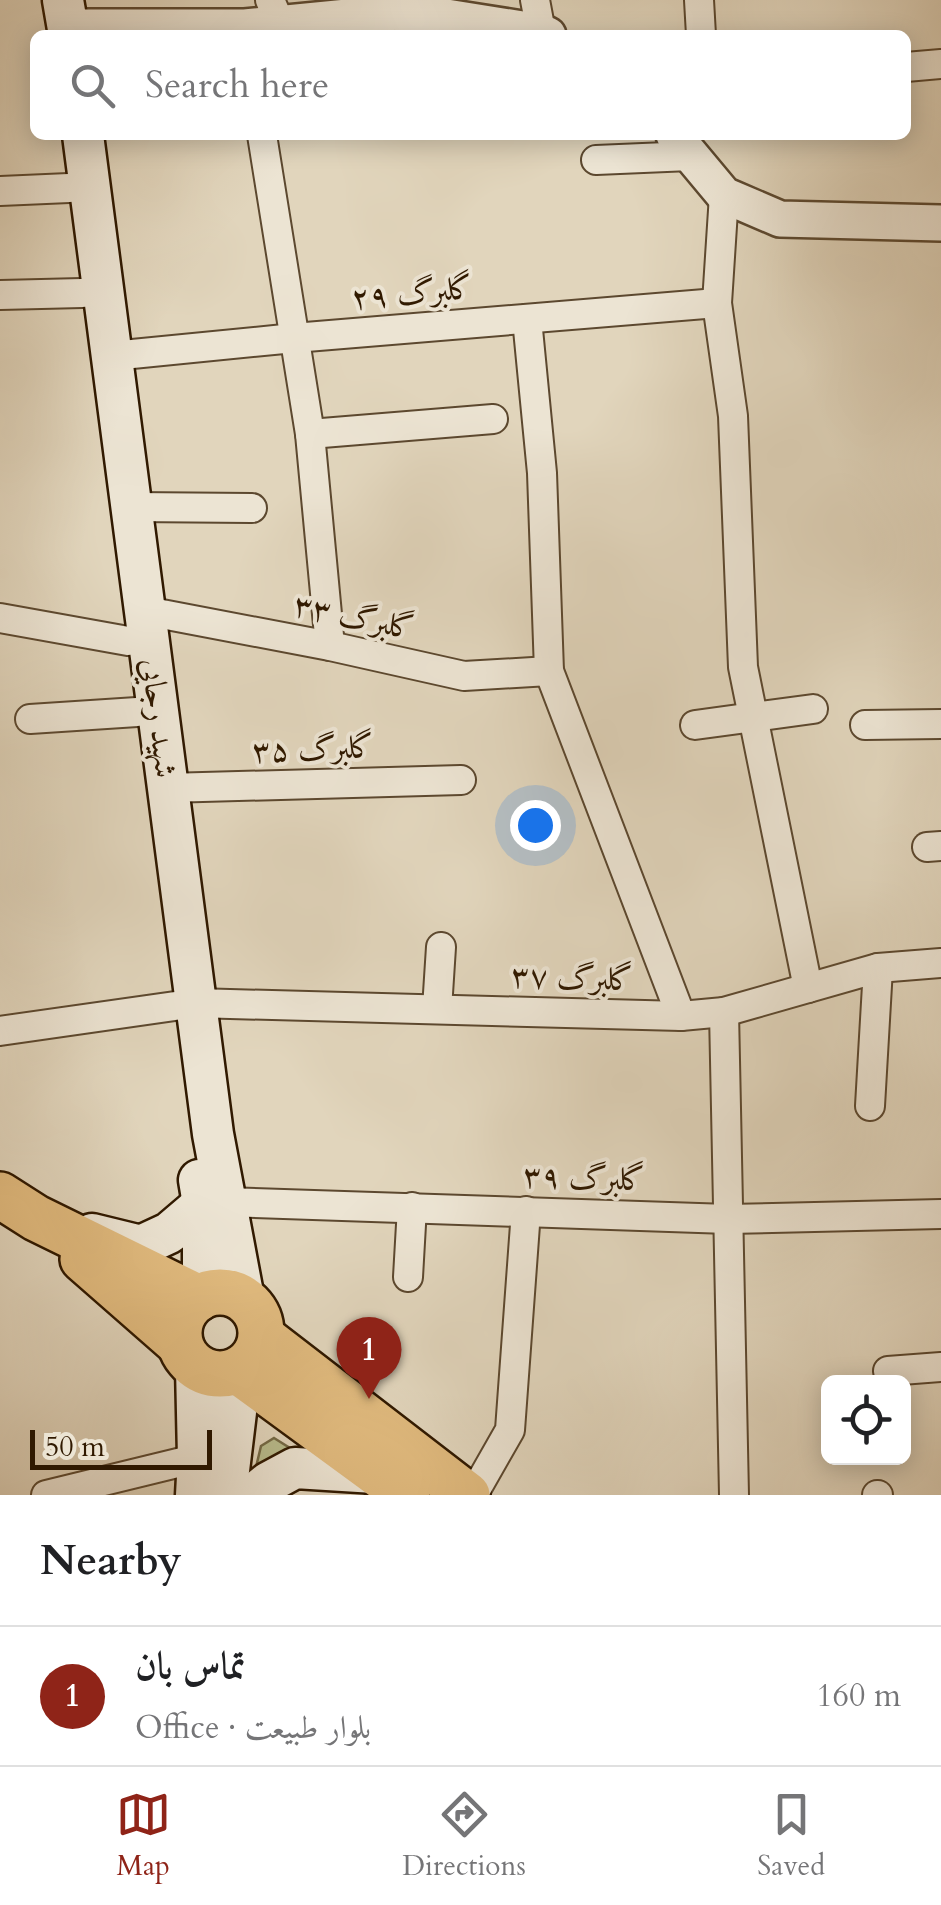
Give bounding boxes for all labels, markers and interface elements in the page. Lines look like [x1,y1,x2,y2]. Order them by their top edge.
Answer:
search box [30,30,911,140]
icon: search [65,58,120,113]
text: Search here [145,59,329,111]
street label: گلبرگ ۲۹ [349,266,475,320]
street label: گلبرگ ۳۳ [290,583,418,651]
street label: شهید رجایی [130,656,188,780]
street label: گلبرگ ۳۵ [251,725,375,773]
your location [510,800,561,851]
street label: گلبرگ ۳۷ [510,954,634,1002]
street label: گلبرگ ۳۹ [522,1154,646,1202]
pin: 1 [336,1316,402,1399]
map controls [821,1375,911,1465]
button: locate [821,1375,911,1465]
scale bar [30,1425,212,1470]
text: 50 m [45,1428,105,1466]
text: Nearby [40,1532,182,1589]
text: تماس بان [135,1640,246,1692]
text: 1 [64,1674,81,1718]
text: 160 m [816,1674,901,1718]
text: Office · بلوار طبیعت [135,1706,371,1750]
tab: Map [116,1787,171,1885]
tab: Directions [402,1787,526,1885]
tab: Saved [757,1787,825,1885]

